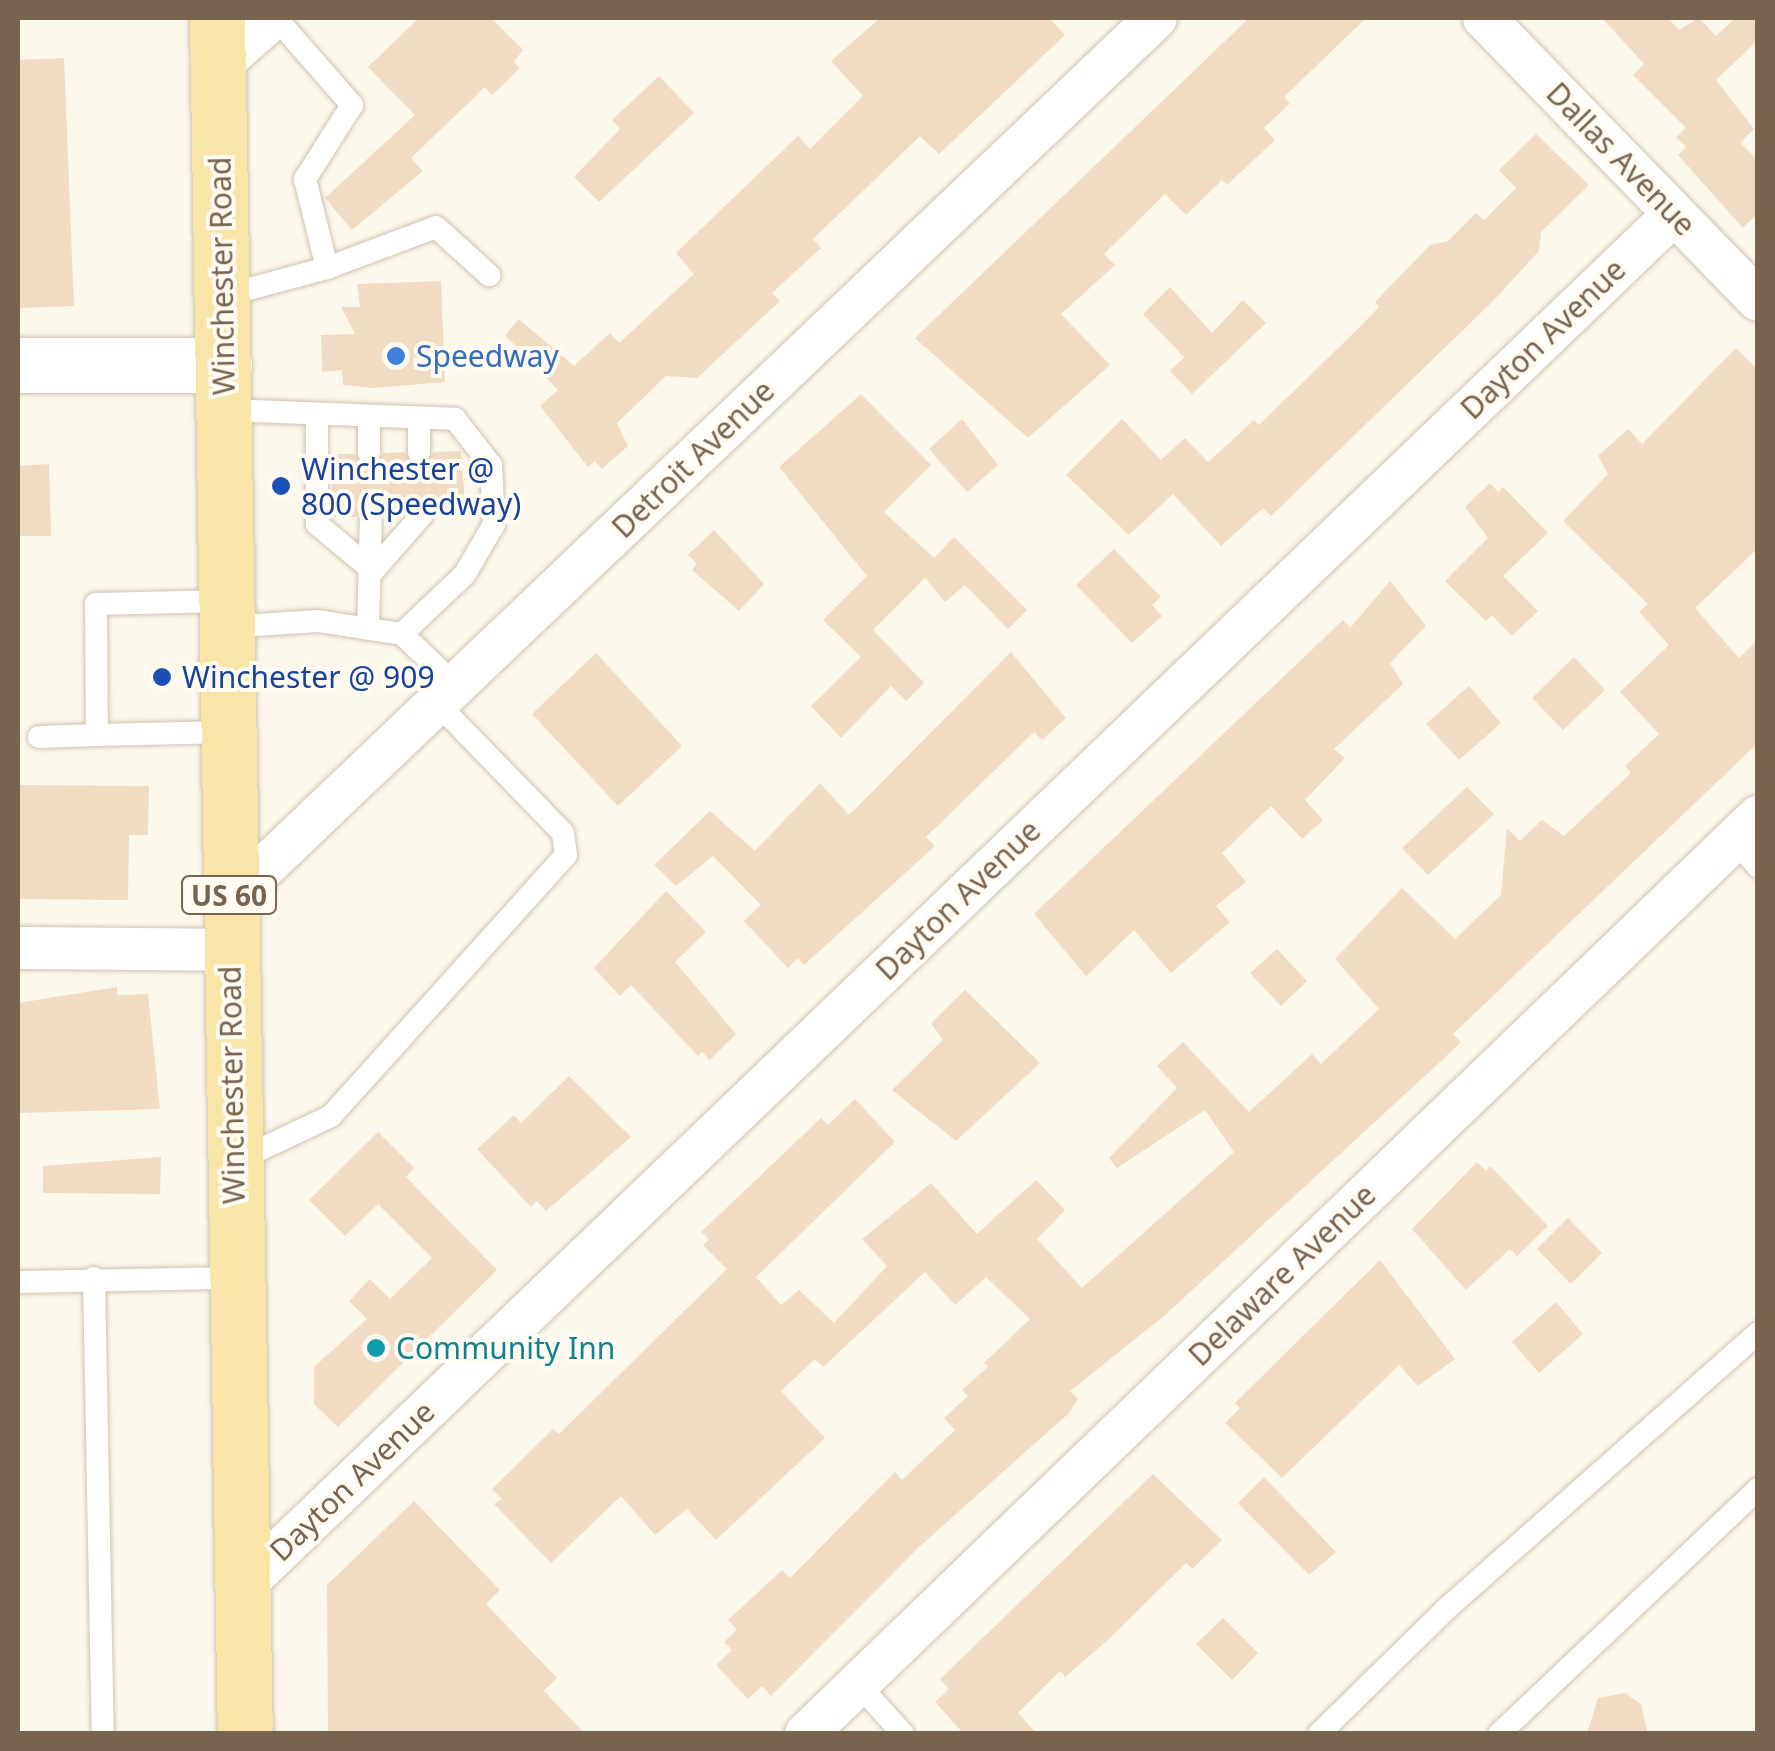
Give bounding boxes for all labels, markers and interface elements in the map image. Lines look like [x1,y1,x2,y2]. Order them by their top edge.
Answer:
street label: Dallas Avenue [1539,75,1703,243]
street label: Winchester Road [202,156,242,396]
street label: Dayton Avenue [1453,251,1633,427]
place label: Speedway [416,338,559,374]
marker: Speedway [385,345,407,367]
street label: Detroit Avenue [605,373,781,545]
place label: Winchester @ 800 (Speedway) [301,451,521,522]
marker: Winchester @ 800 (Speedway) [270,475,292,497]
place label: Winchester @ 909 [182,659,435,695]
marker: Winchester @ 909 [151,666,173,688]
street label: Dayton Avenue [868,812,1048,988]
road number: US 60 [179,872,279,918]
street label: Winchester Road [212,965,252,1205]
street label: Delaware Avenue [1181,1177,1383,1373]
place label: Community Inn [396,1330,615,1366]
marker: Community Inn [365,1337,387,1359]
street label: Dayton Avenue [262,1393,442,1569]

